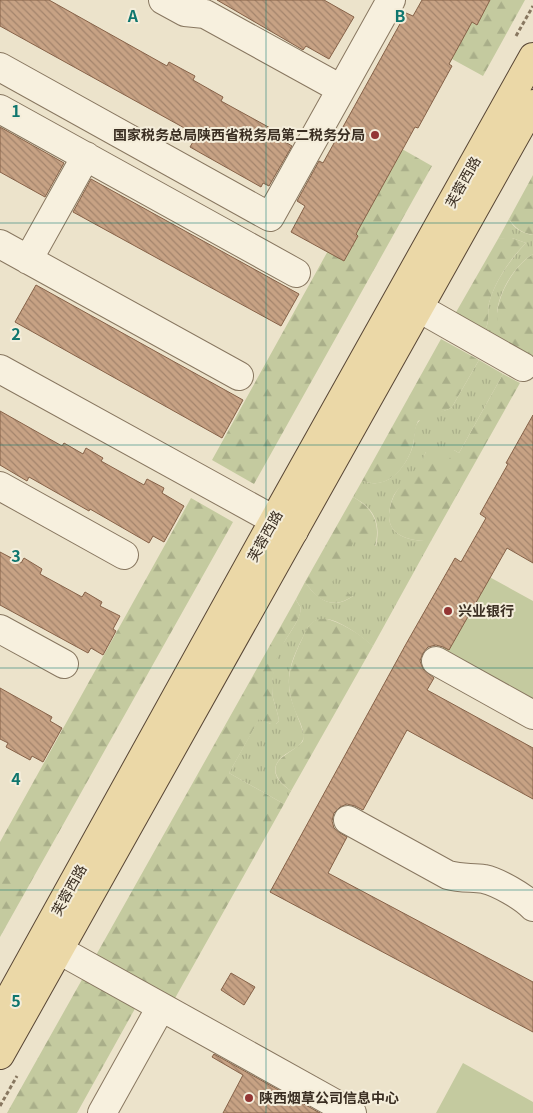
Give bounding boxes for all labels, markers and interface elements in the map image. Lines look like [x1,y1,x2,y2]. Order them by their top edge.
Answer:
text: A [127,3,139,27]
text: B [395,3,406,27]
text: 1 [11,98,21,122]
place label: 国家税务总局陕西省税务局第二税务分局 [113,124,365,144]
marker: 国家税务总局陕西省税务局第二税务分局 [369,129,381,141]
street label: 芙蓉西路 [440,152,484,211]
text: 2 [11,321,21,345]
street label: 芙蓉西路 [242,506,286,565]
text: 3 [11,543,21,567]
place label: 兴业银行 [458,600,514,620]
marker: 兴业银行 [442,605,454,617]
text: 4 [11,766,21,790]
street label: 芙蓉西路 [46,860,90,919]
text: 5 [11,988,21,1012]
place label: 陕西烟草公司信息中心 [259,1087,399,1107]
marker: 陕西烟草公司信息中心 [243,1092,255,1104]

